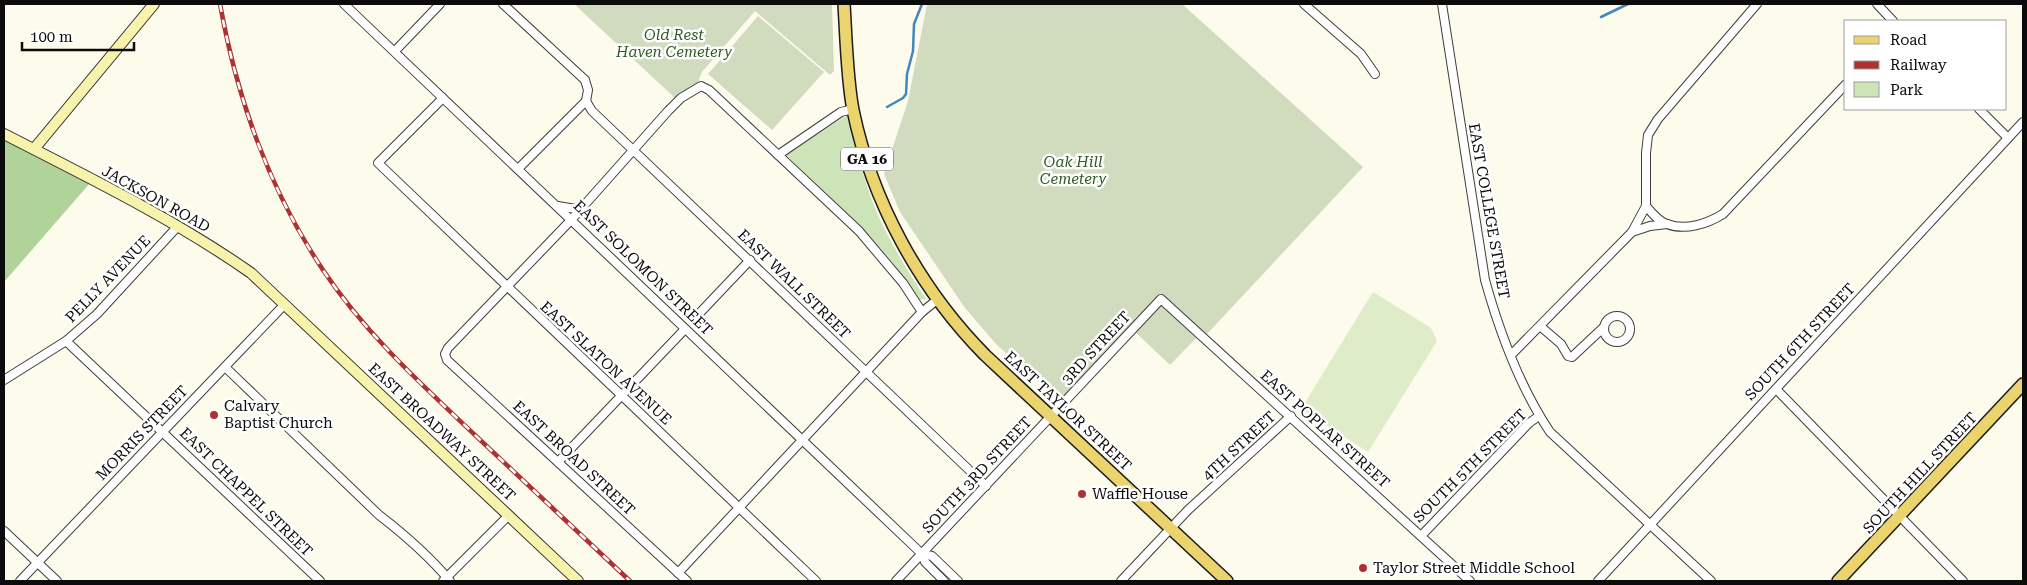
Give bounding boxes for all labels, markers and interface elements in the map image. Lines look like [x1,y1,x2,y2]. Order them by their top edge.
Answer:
scale bar [22,20,135,52]
legend [1844,20,2007,110]
park label: Old Rest Haven Cemetery [615,26,732,61]
text: 100 m [30,28,73,46]
text: Road [1890,31,1927,49]
text: Railway [1890,56,1947,74]
text: Park [1890,81,1924,99]
street label: EAST COLLEGE STREET [1465,122,1513,300]
road number: GA 16 [841,148,893,170]
park label: Oak Hill Cemetery [1040,153,1106,188]
street label: JACKSON ROAD [99,162,213,236]
street label: EAST SOLOMON STREET [570,197,716,339]
street label: EAST WALL STREET [734,226,854,342]
street label: PELLY AVENUE [62,232,154,326]
street label: SOUTH 6TH STREET [1741,280,1859,404]
street label: EAST SLATON AVENUE [537,297,675,429]
street label: 3RD STREET [1058,308,1134,388]
street label: EAST TAYLOR STREET [1001,348,1135,474]
street label: EAST BROADWAY STREET [365,359,519,505]
street label: EAST POPLAR STREET [1257,366,1393,492]
street label: MORRIS STREET [92,382,192,484]
place label: Calvary Baptist Church [224,397,333,432]
street label: EAST BROAD STREET [509,397,639,519]
street label: SOUTH 5TH STREET [1410,406,1530,526]
street label: 4TH STREET [1199,408,1279,484]
marker: Calvary Baptist Church [208,409,220,421]
street label: SOUTH HILL STREET [1859,409,1981,537]
street label: SOUTH 3RD STREET [918,413,1036,537]
street label: EAST CHAPPEL STREET [176,424,316,560]
place label: Waffle House [1092,485,1188,503]
marker: Waffle House [1076,488,1088,500]
place label: Taylor Street Middle School [1373,559,1575,577]
marker: Taylor Street Middle School [1357,562,1369,574]

